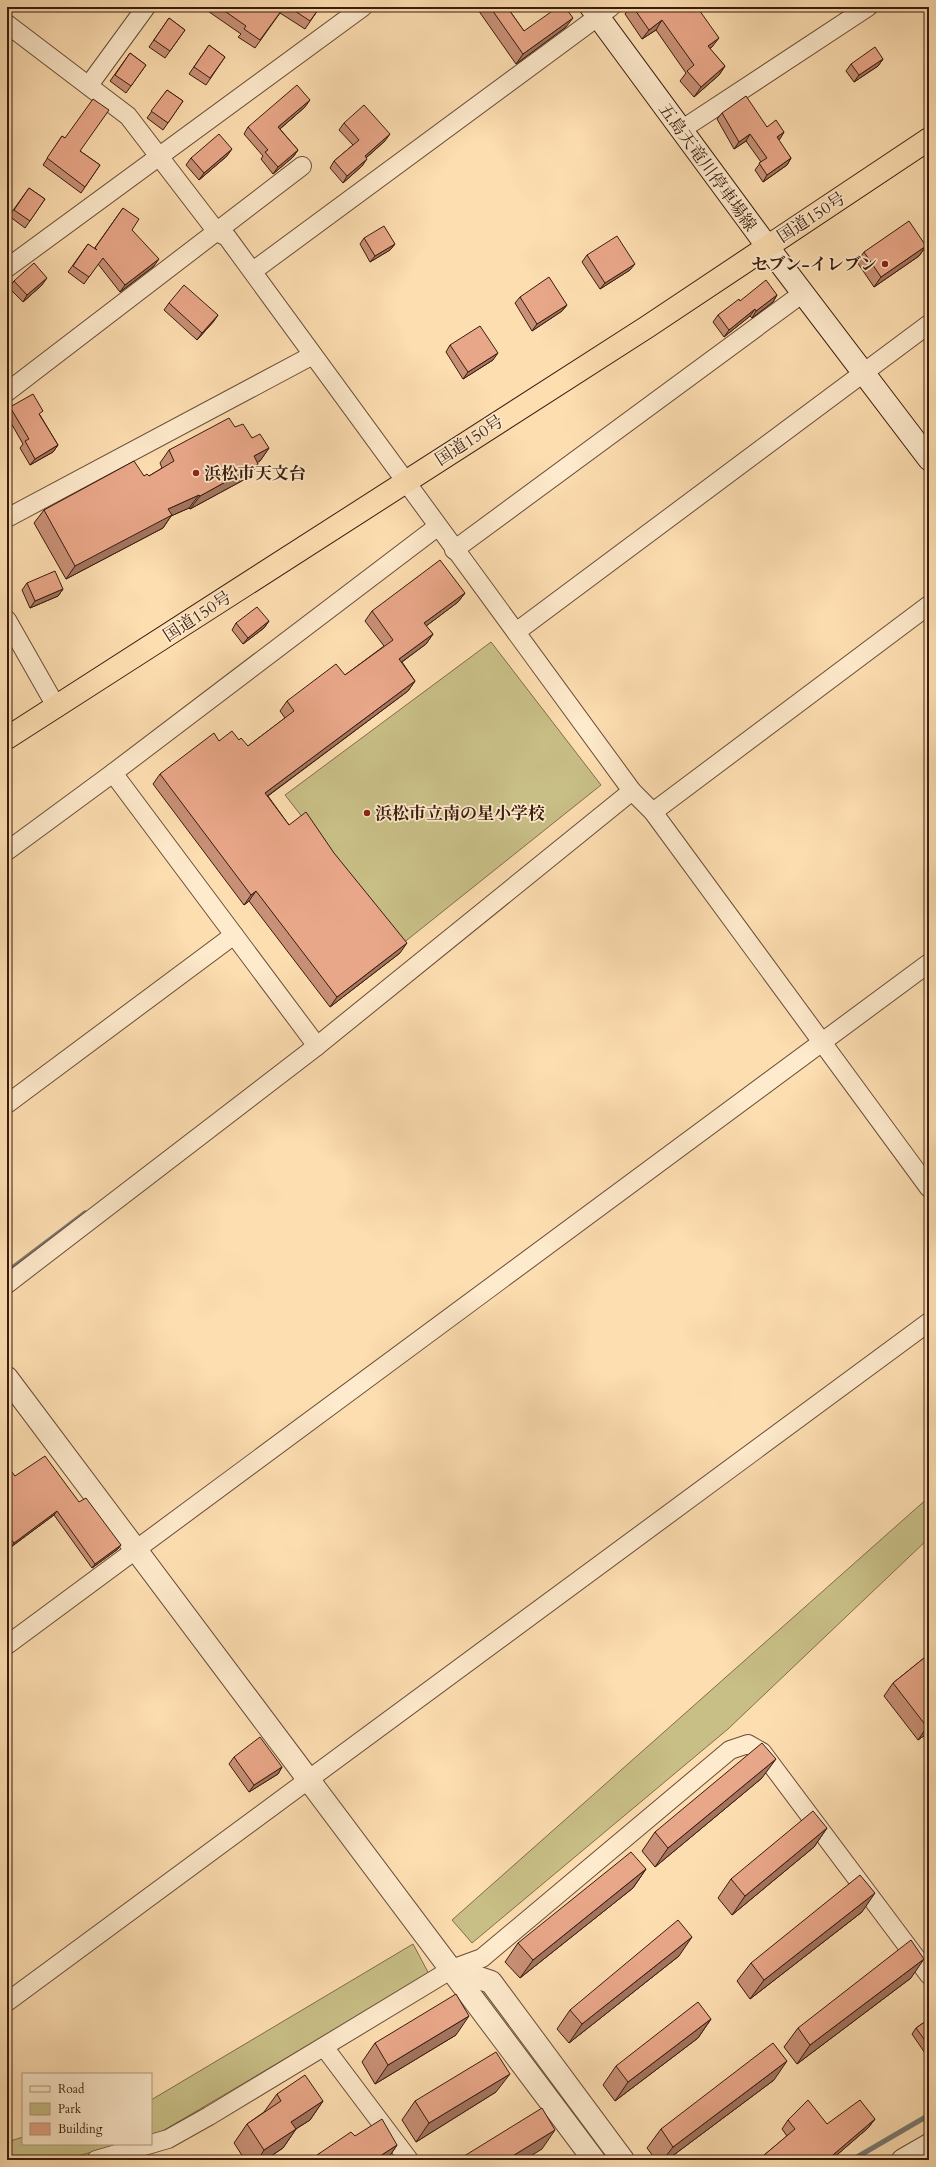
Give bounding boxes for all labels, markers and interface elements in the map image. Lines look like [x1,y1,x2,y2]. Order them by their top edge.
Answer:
street label: 五島天竜川停車場線 [653,99,762,236]
street label: 国道150号 [773,187,850,248]
place label: セブン-イレブン [751,253,877,276]
marker: セブン-イレブン [880,259,890,269]
street label: 国道150号 [431,410,508,471]
place label: 浜松市天文台 [204,462,306,485]
marker: 浜松市天文台 [191,468,201,478]
street label: 国道150号 [159,586,236,647]
place label: 浜松市立南の星小学校 [375,802,545,825]
marker: 浜松市立南の星小学校 [362,808,372,818]
legend [22,2073,152,2145]
text: Road [58,2081,85,2097]
text: Park [58,2101,82,2117]
text: Building [58,2121,103,2137]

